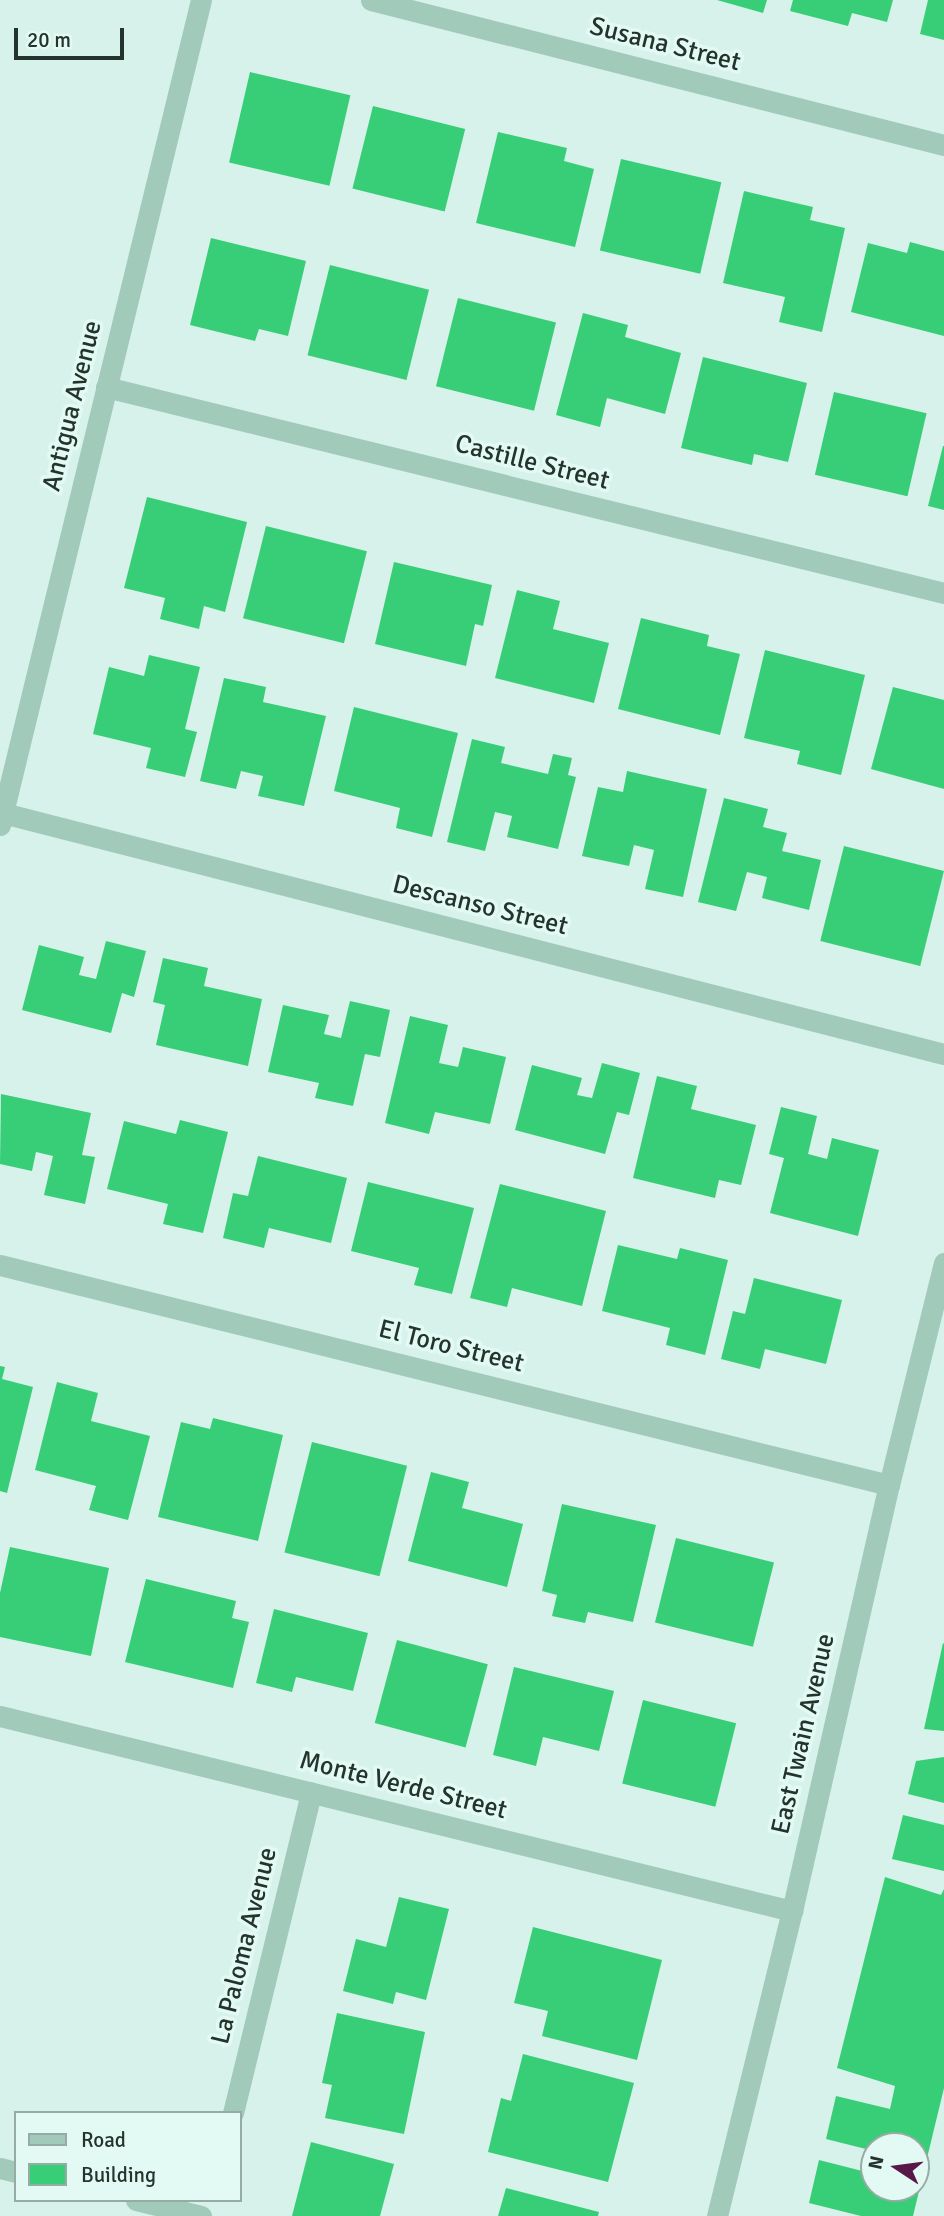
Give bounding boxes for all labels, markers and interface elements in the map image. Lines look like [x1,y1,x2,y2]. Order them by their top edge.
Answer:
street label: Susana Street [586,11,744,79]
scale bar [18,14,128,58]
text: 20 m [27,27,71,53]
street label: Antigua Avenue [37,318,109,494]
street label: Castille Street [452,429,612,497]
street label: Descanso Street [389,869,571,943]
street label: El Toro Street [375,1314,527,1380]
street label: East Twain Avenue [766,1631,842,1837]
street label: Monte Verde Street [296,1745,510,1827]
street label: La Paloma Avenue [205,1845,285,2047]
legend [14,2111,242,2202]
text: Road [81,2127,126,2153]
north arrow [860,2132,930,2202]
text: N [863,2154,890,2172]
text: Building [81,2162,156,2188]

